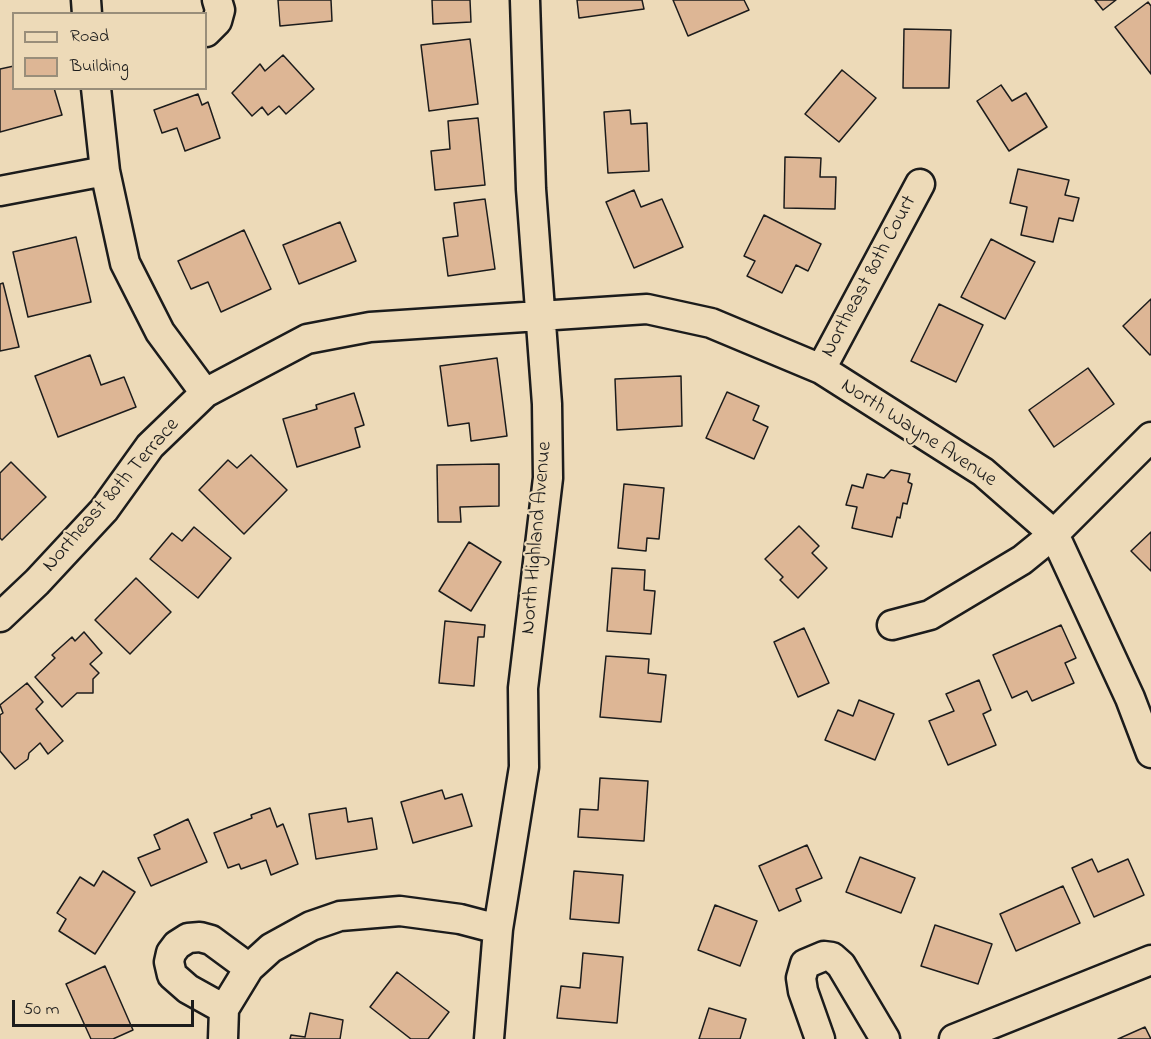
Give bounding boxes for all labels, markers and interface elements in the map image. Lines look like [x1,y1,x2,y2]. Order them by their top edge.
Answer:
legend [12,12,207,90]
text: Road [70,24,109,50]
text: Building [70,54,129,80]
street label: Northeast 80th Court [817,192,923,362]
street label: North Wayne Avenue [835,374,1001,494]
street label: Northeast 80th Terrace [38,414,186,578]
street label: North Highland Avenue [517,441,559,635]
scale bar [15,988,196,1026]
text: 50 m [23,997,60,1023]

